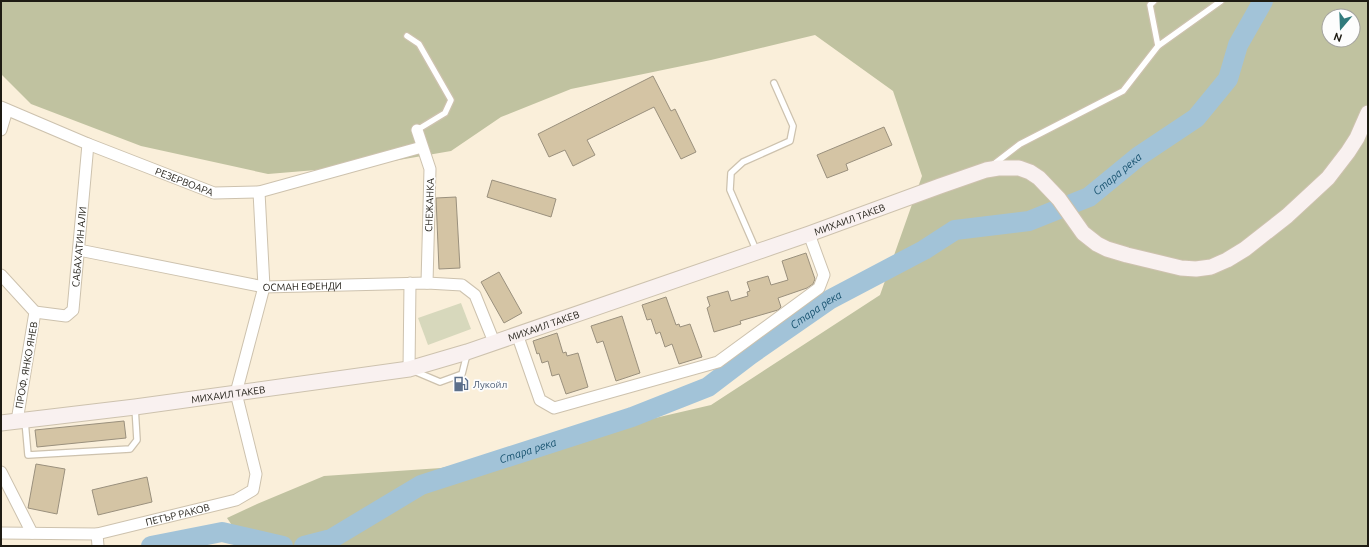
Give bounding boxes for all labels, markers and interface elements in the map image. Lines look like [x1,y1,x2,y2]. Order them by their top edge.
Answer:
north arrow [1321,8,1361,48]
text: N [1332,30,1344,44]
water label: Стара река [1090,151,1144,197]
street label: РЕЗЕРВОАРА [154,166,215,198]
street label: СНЕЖАНКА [423,177,436,232]
street label: МИХАИЛ ТАКЕВ [813,202,887,238]
street label: САБАХАТИН АЛИ [70,206,88,288]
street label: ОСМАН ЕФЕНДИ [263,280,342,293]
water label: Стара река [788,288,844,331]
street label: МИХАИЛ ТАКЕВ [507,309,581,343]
street label: ПРОФ. ЯНКО ЯНЕВ [13,321,40,409]
fuel station icon: Лукойл [452,375,470,393]
place label: Лукойл [473,379,507,390]
street label: МИХАИЛ ТАКЕВ [190,384,266,405]
water label: Стара река [498,436,558,465]
street label: ПЕТЪР РАКОВ [144,502,211,528]

